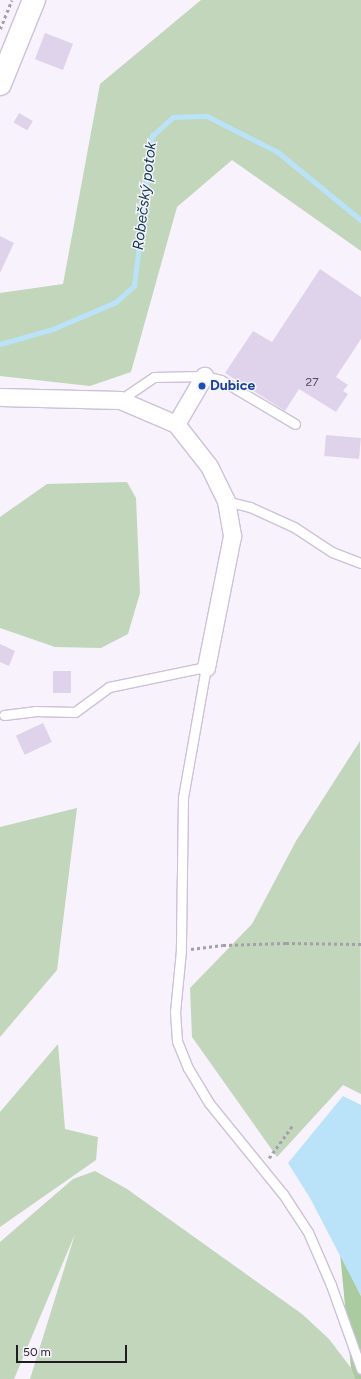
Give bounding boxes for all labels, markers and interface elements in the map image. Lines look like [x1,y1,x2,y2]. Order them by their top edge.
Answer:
water label: Robečský potok [129,141,161,251]
house number: 27 [305,376,319,390]
place label: Dubice [210,378,255,394]
marker: Dubice [197,381,207,391]
scale bar [18,1337,129,1363]
text: 50 m [23,1345,51,1359]

